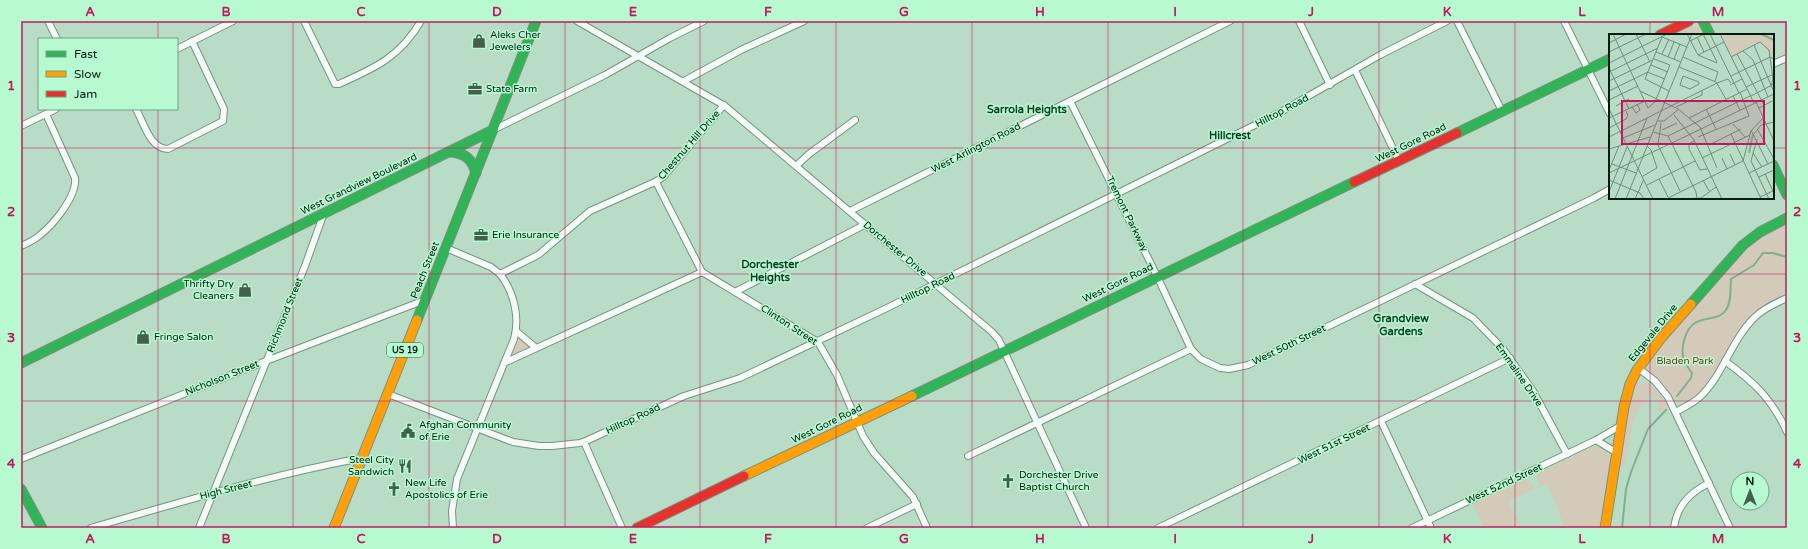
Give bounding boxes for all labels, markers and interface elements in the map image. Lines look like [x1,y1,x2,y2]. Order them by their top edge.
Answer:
text: A [85,4,95,20]
text: B [221,4,231,20]
text: C [356,4,366,20]
text: D [492,4,502,20]
text: E [629,4,637,20]
text: F [764,4,772,20]
text: G [899,4,909,20]
text: H [1035,4,1045,20]
text: I [1173,4,1177,20]
text: J [1307,4,1314,20]
text: K [1443,4,1452,20]
text: L [1578,4,1586,20]
text: M [1712,4,1724,20]
place label: Aleks Cher Jewelers [490,29,541,53]
shop icon: Aleks Cher Jewelers [471,33,487,49]
inset map [1609,34,1774,199]
legend [38,38,178,110]
text: Fast [74,47,98,61]
text: Slow [74,67,101,81]
text: 1 [7,78,15,94]
text: 1 [1793,78,1801,94]
office icon: State Farm [467,81,483,97]
place label: State Farm [486,83,537,95]
text: Jam [74,87,97,101]
street label: Hilltop Road [1253,92,1311,130]
district label: Sarrola Heights [987,103,1068,117]
street label: Chestnut Hill Drive [656,108,723,182]
street label: West Arlington Road [929,120,1023,176]
street label: West Gore Road [1374,121,1448,165]
district label: Hillcrest [1209,129,1252,142]
street label: West Grandview Boulevard [299,151,419,217]
street label: Tremont Parkway [1104,174,1151,254]
text: 2 [7,204,15,220]
text: 2 [1793,204,1801,220]
street label: Dorchester Drive [861,219,930,279]
office icon: Erie Insurance [473,227,489,243]
place label: Erie Insurance [492,229,559,241]
street label: Peach Street [408,240,442,300]
district label: Dorchester Heights [741,258,799,285]
street label: West Gore Road [1081,261,1155,305]
street label: Hilltop Road [899,270,957,306]
street label: Richmond Street [264,276,306,354]
place label: Thrifty Dry Cleaners [183,278,235,302]
shop icon: Thrifty Dry Cleaners [237,282,253,298]
street label: Edgevale Drive [1626,301,1680,364]
street label: Clinton Street [758,302,820,348]
district label: Grandview Gardens [1373,312,1429,338]
street label: West 50th Street [1250,322,1328,368]
shop icon: Fringe Salon [135,329,151,345]
text: 3 [7,330,15,346]
text: 3 [1793,330,1801,346]
place label: Fringe Salon [154,331,213,343]
street label: Emmaline Drive [1493,341,1545,409]
road number: US 19 [387,343,423,357]
park label: Bladen Park [1657,355,1714,367]
street label: Nicholson Street [183,358,261,398]
street label: Hilltop Road [604,401,662,437]
street label: West Gore Road [790,402,864,446]
place label: Afghan Community of Erie [419,419,512,443]
street label: West 51st Street [1296,421,1372,467]
public building icon: Afghan Community of Erie [400,423,416,439]
place label: Steel City Sandwich [348,454,395,478]
text: 4 [7,456,16,472]
text: 4 [1793,456,1802,472]
restaurant icon: Steel City Sandwich [397,458,413,474]
street label: West 52nd Street [1464,461,1544,507]
place label: Dorchester Drive Baptist Church [1019,469,1099,493]
north arrow [1730,471,1770,511]
church icon: Dorchester Drive Baptist Church [1000,473,1016,489]
text: N [1746,475,1754,488]
place label: New Life Apostolics of Erie [405,477,488,501]
street label: High Street [199,478,254,502]
church icon: New Life Apostolics of Erie [386,481,402,497]
text: A [85,531,95,547]
text: B [221,531,231,547]
text: C [356,531,366,547]
text: D [492,531,502,547]
text: E [629,531,637,547]
text: F [764,531,772,547]
text: G [899,531,909,547]
text: H [1035,531,1045,547]
text: I [1173,531,1177,547]
text: J [1307,531,1314,547]
text: K [1443,531,1452,547]
text: L [1578,531,1586,547]
text: M [1712,531,1724,547]

